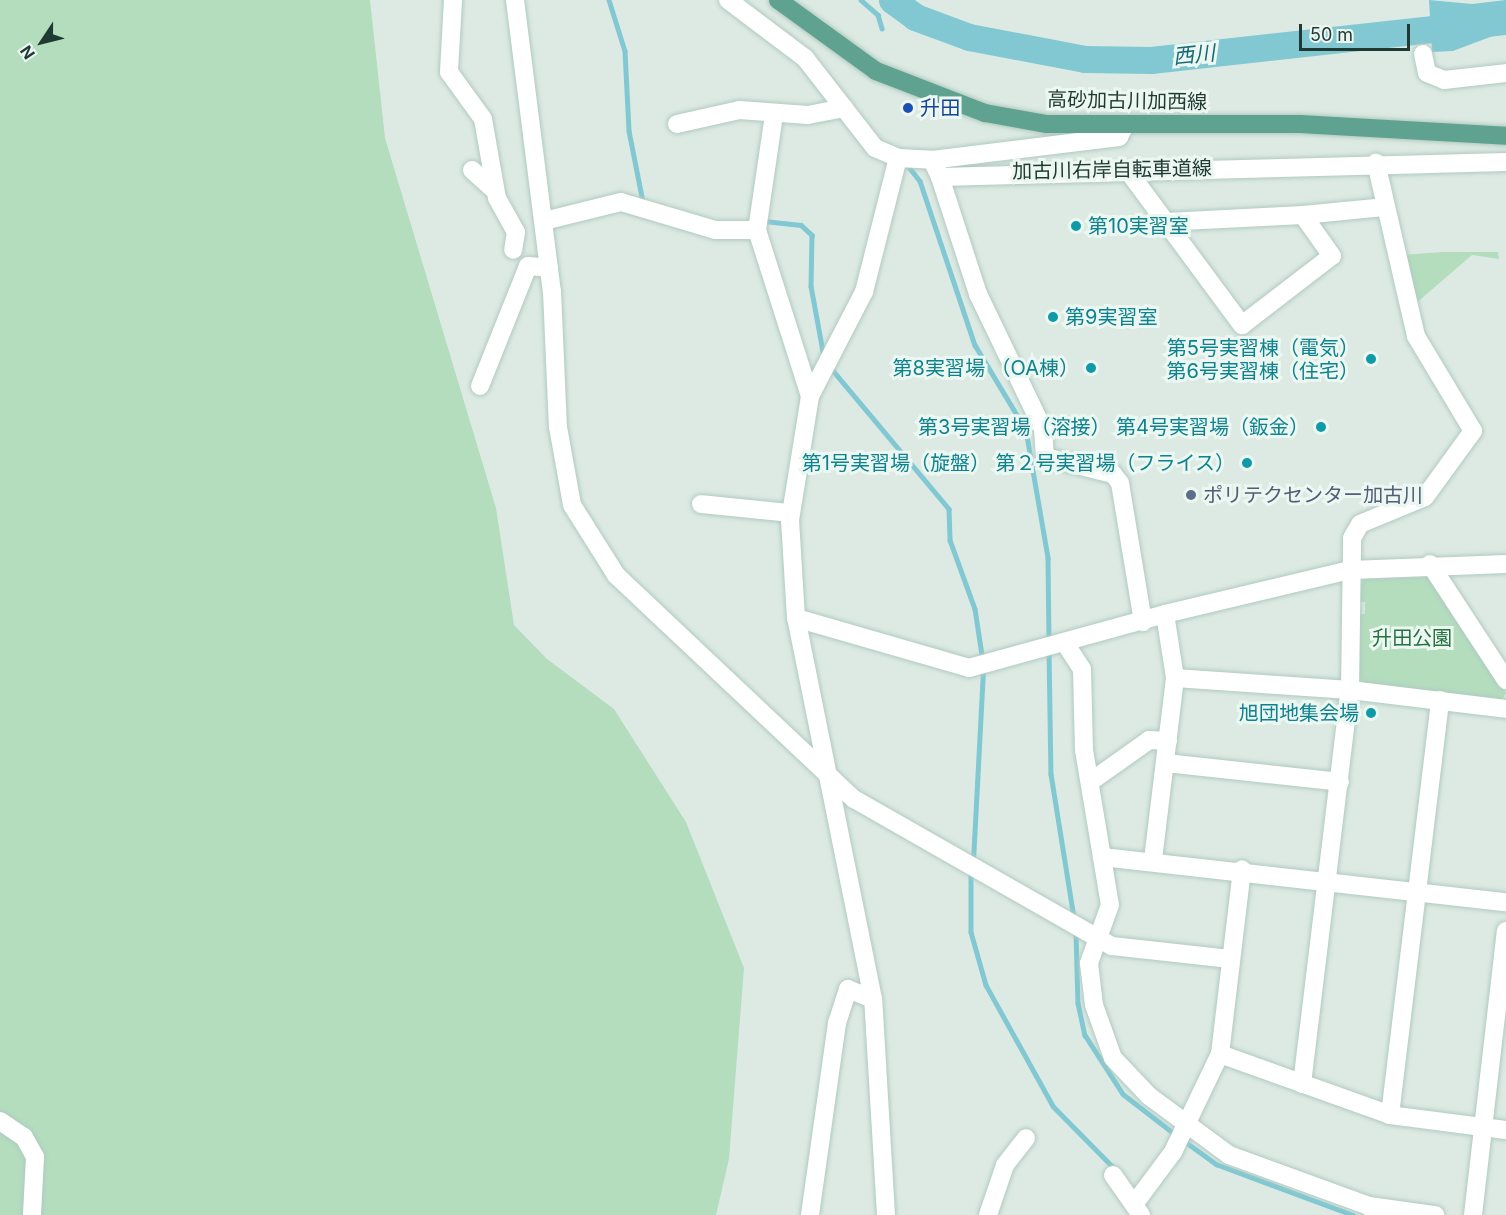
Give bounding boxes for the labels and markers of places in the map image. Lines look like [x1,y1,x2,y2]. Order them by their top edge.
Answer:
place label: 升田 [920,96,960,120]
marker: 升田 [901,101,915,115]
place label: 第10実習室 [1088,214,1189,238]
marker: 第10実習室 [1069,219,1083,233]
place label: 第9実習室 [1065,305,1157,329]
marker: 第9実習室 [1046,310,1060,324]
place label: 第5号実習棟（電気） 第6号実習棟（住宅） [1167,336,1359,383]
marker: 第5号実習棟（電気） 第6号実習棟（住宅） [1364,352,1378,366]
place label: 第8実習場 （OA棟） [893,356,1079,380]
marker: 第8実習場 （OA棟） [1084,361,1098,375]
place label: 第3号実習場（溶接） 第4号実習場（鈑金） [918,415,1309,439]
marker: 第3号実習場（溶接） 第4号実習場（鈑金） [1314,420,1328,434]
place label: 第1号実習場（旋盤） 第２号実習場（フライス） [801,451,1235,475]
marker: 第1号実習場（旋盤） 第２号実習場（フライス） [1240,456,1254,470]
place label: ポリテクセンター加古川 [1203,483,1423,507]
marker: ポリテクセンター加古川 [1184,488,1198,502]
place label: 旭団地集会場 [1239,701,1359,725]
marker: 旭団地集会場 [1364,706,1378,720]

